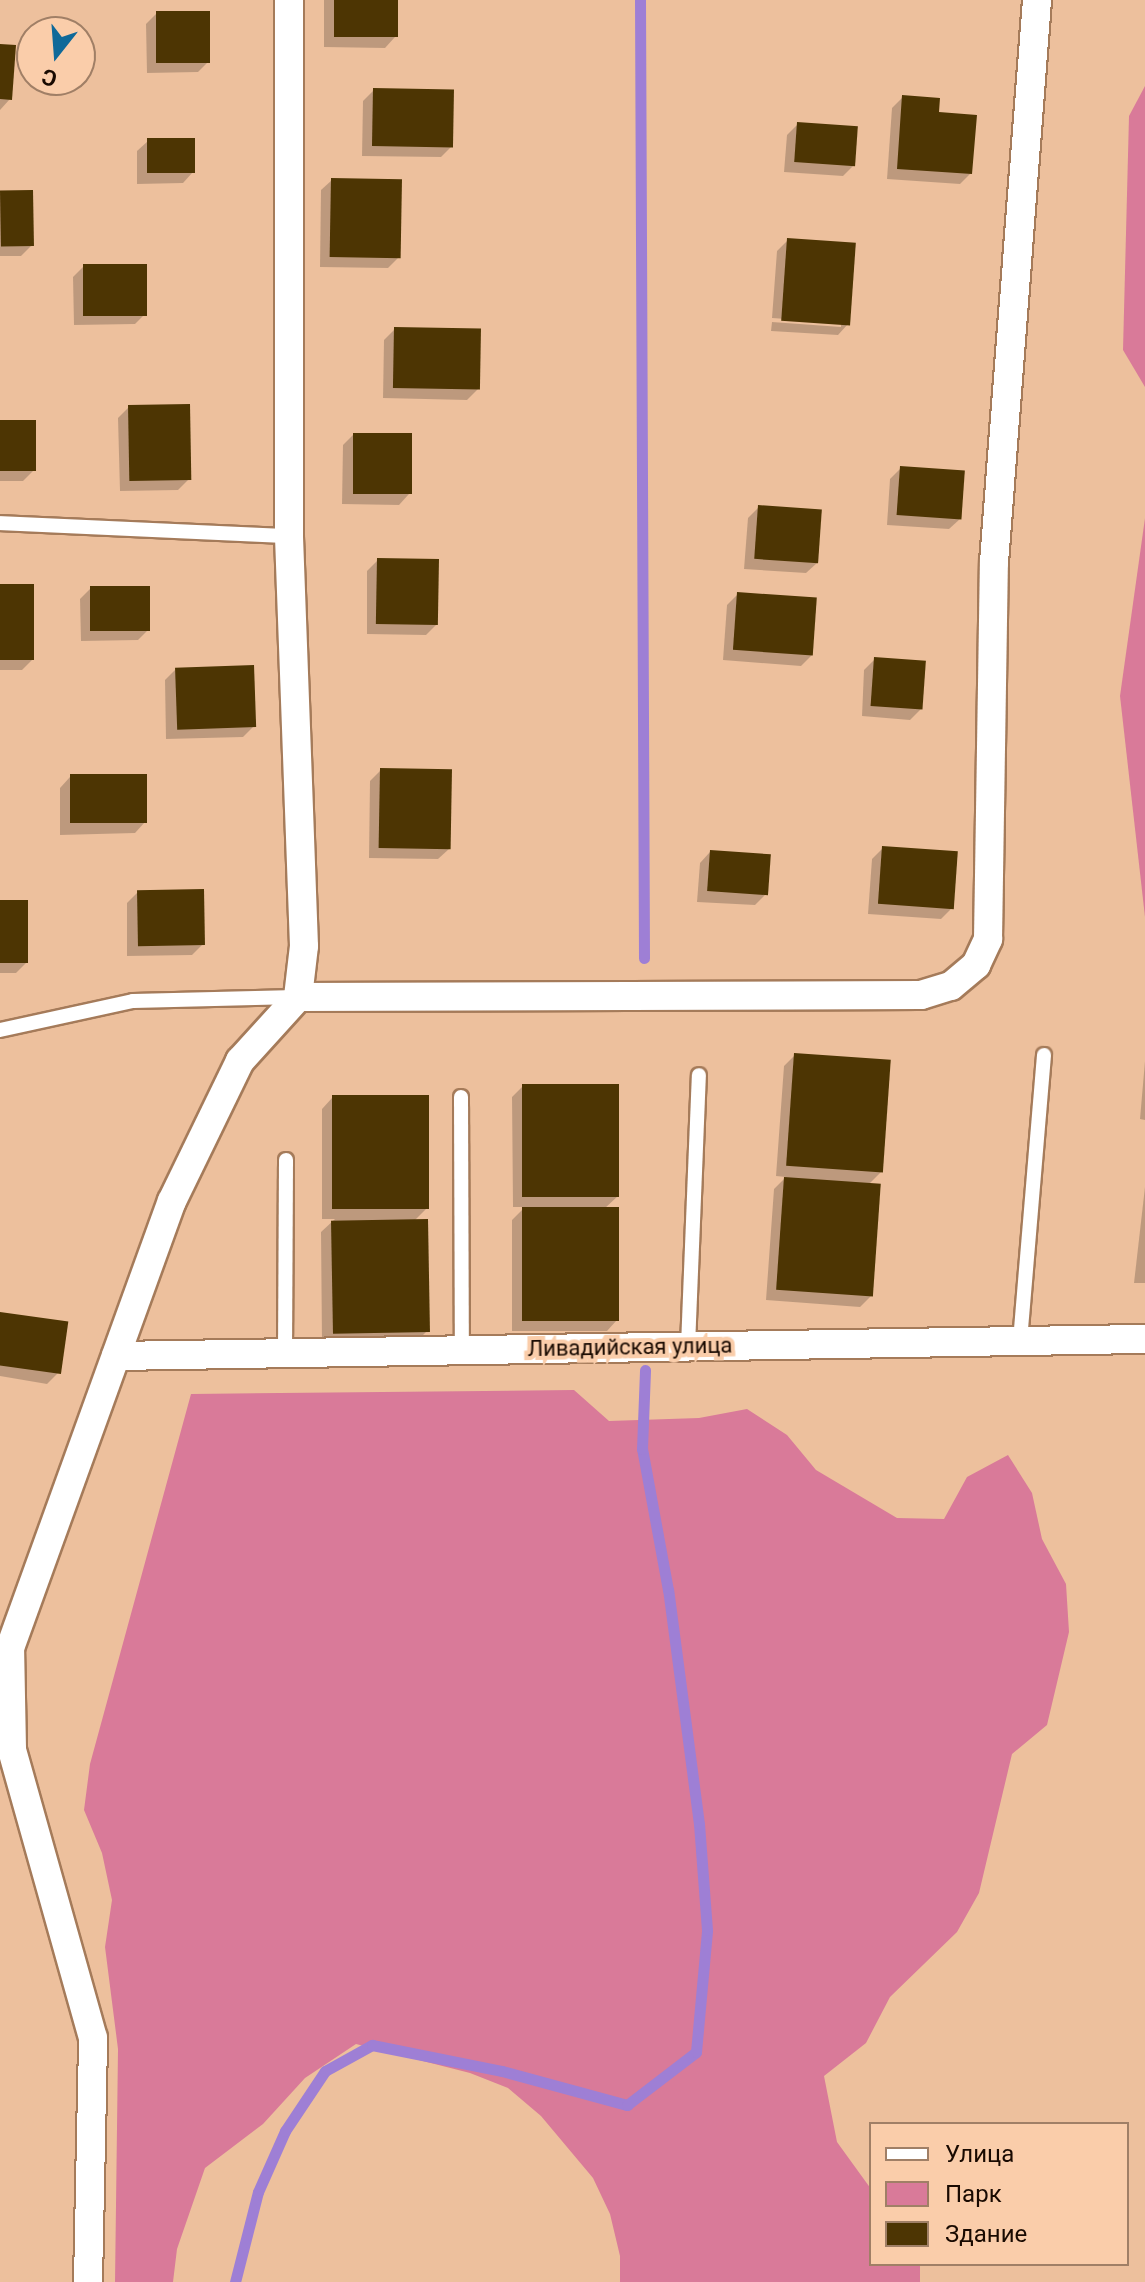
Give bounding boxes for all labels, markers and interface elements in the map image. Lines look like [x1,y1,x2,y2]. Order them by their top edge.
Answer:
north arrow [16,16,96,96]
text: С [39,63,60,92]
street label: Ливадийская улица [527,1332,733,1362]
legend [869,2122,1129,2266]
text: Улица [945,2140,1014,2168]
text: Парк [945,2180,1002,2208]
text: Здание [945,2220,1027,2248]

